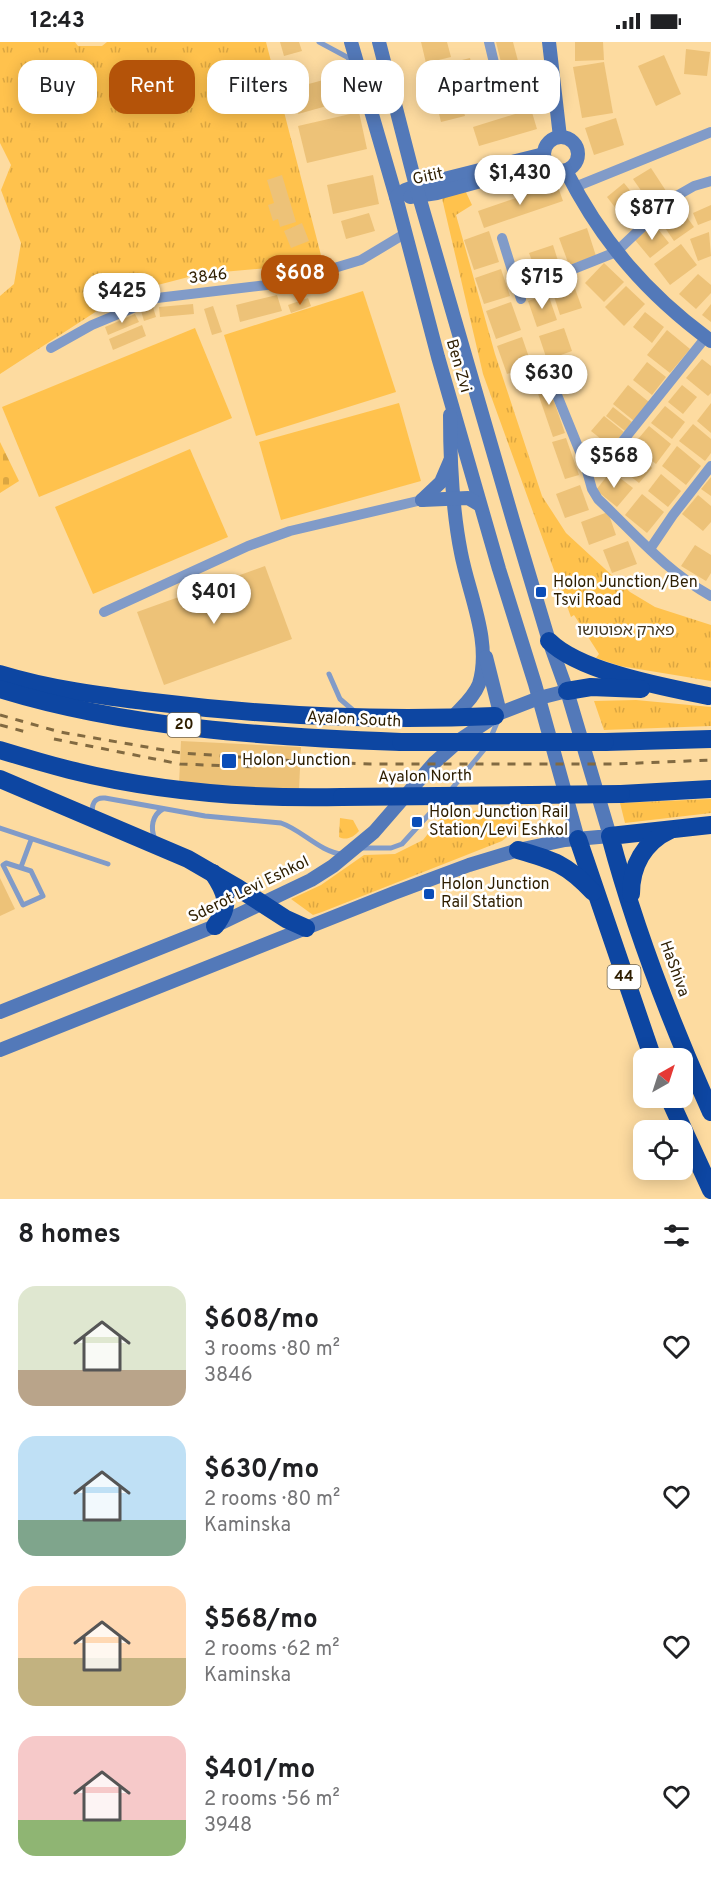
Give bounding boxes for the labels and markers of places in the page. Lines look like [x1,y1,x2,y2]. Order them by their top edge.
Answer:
pin: $1,430 [471,155,569,206]
pin: $877 [616,190,688,241]
pin: $608 [264,255,336,306]
pin: $715 [506,259,578,310]
pin: $425 [86,273,158,324]
pin: $630 [513,355,585,406]
pin: $568 [578,438,650,489]
place label: Holon Junction/Ben Tsvi Road [553,573,698,611]
pin: $401 [178,574,250,625]
marker: Holon Junction/Ben Tsvi Road [534,585,548,599]
place label: Holon Junction [242,751,351,771]
marker: Holon Junction [220,752,238,770]
place label: Holon Junction Rail Station/Levi Eshkol [429,803,568,841]
marker: Holon Junction Rail Station/Levi Eshkol [410,815,424,829]
place label: Holon Junction Rail Station [441,875,550,913]
marker: Holon Junction Rail Station [422,887,436,901]

